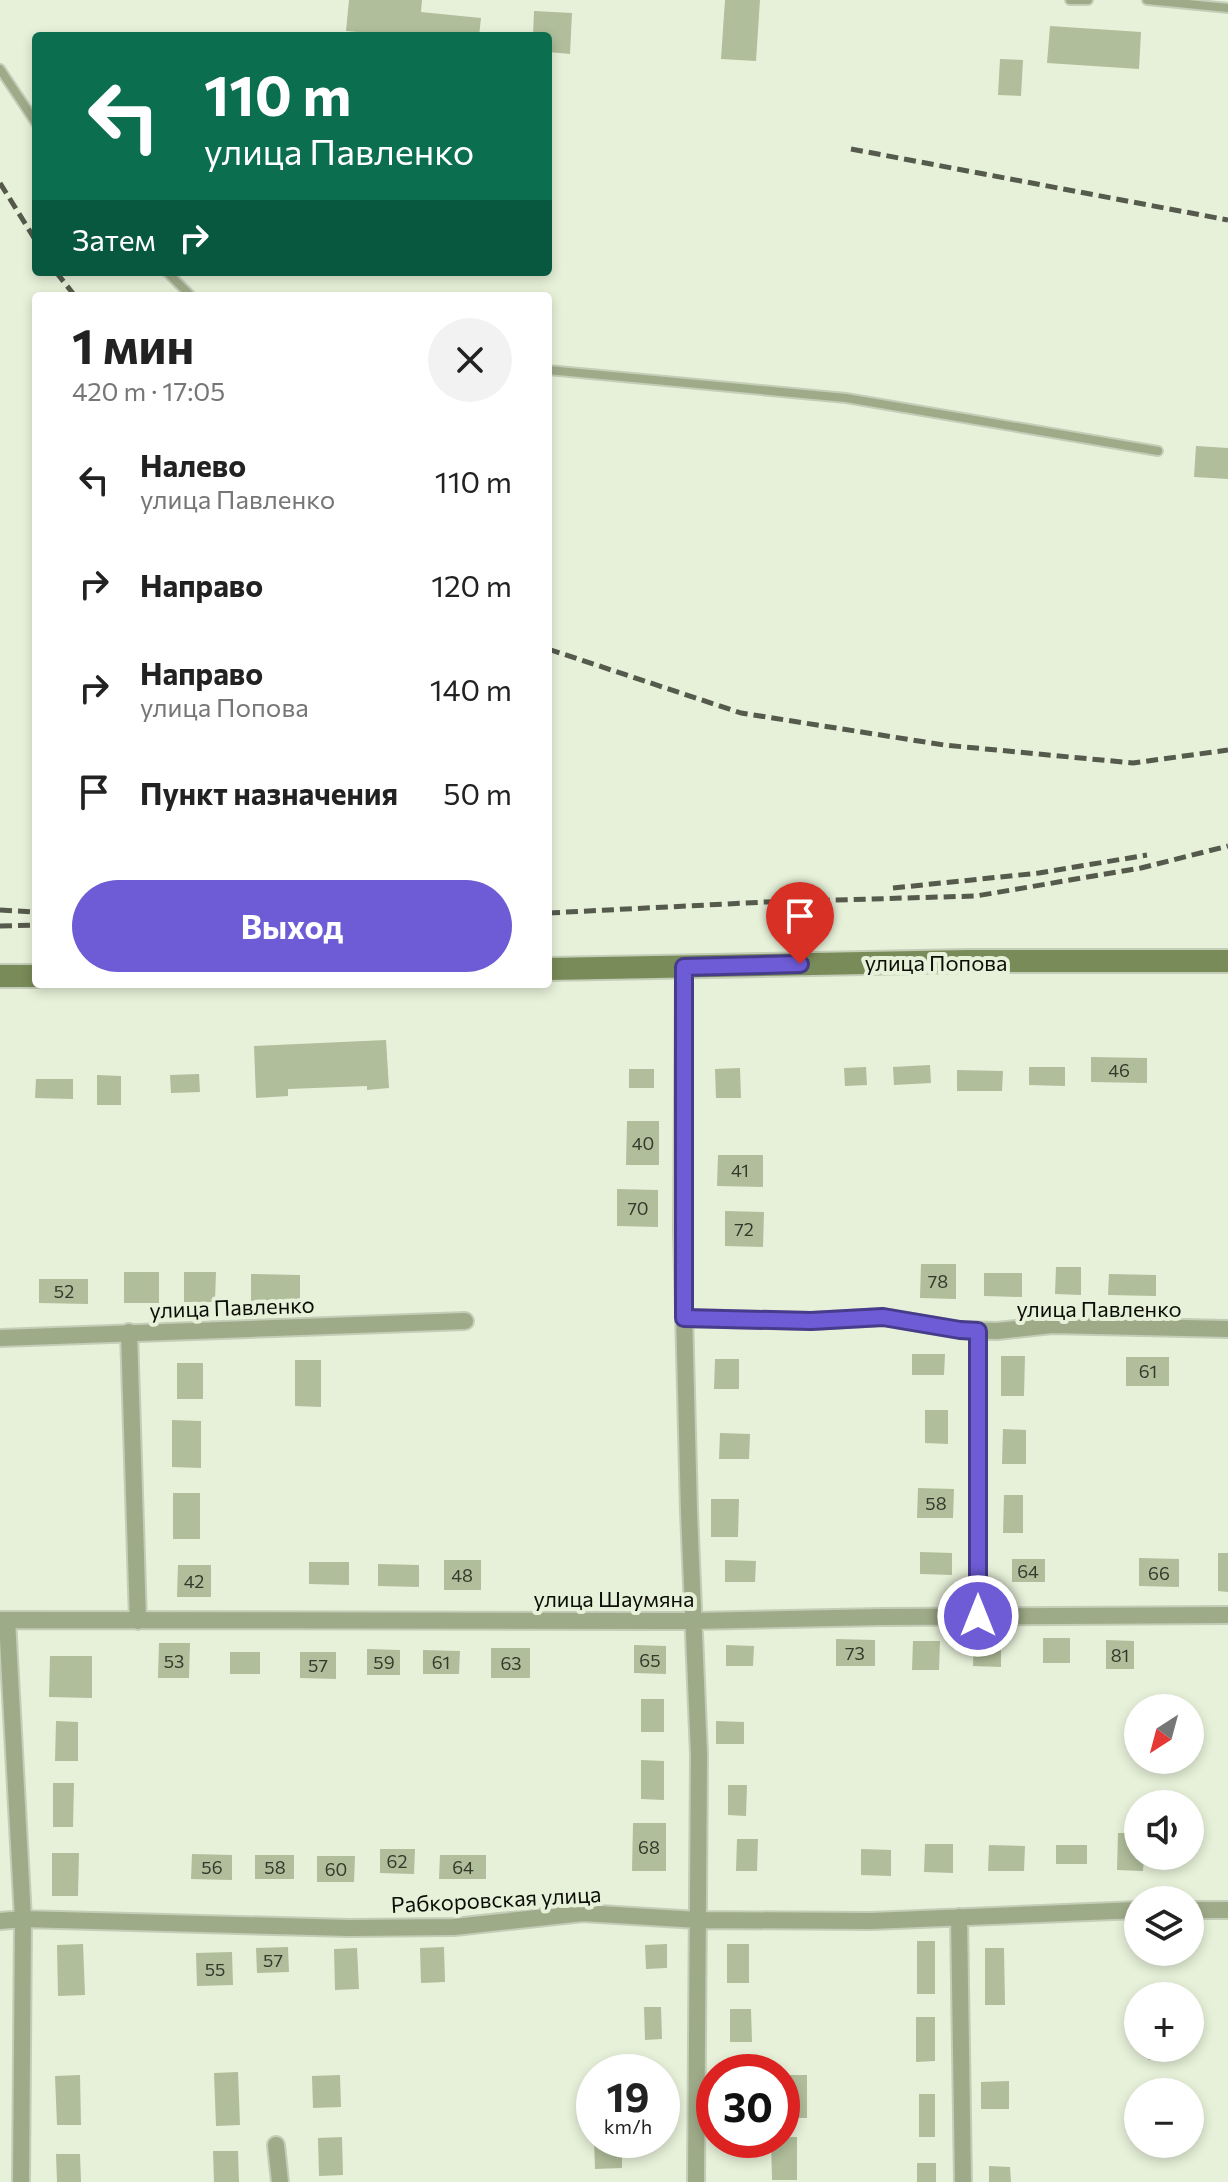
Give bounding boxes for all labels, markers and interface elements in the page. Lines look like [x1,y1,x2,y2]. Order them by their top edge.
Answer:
text: 110 m [204,59,351,128]
icon: left [72,64,176,168]
text: улица Павленко [204,128,474,172]
icon: right [172,216,216,260]
text: Затем [72,220,156,257]
text: 1 мин [72,315,194,374]
button: close [428,318,512,402]
text: 420 m · 17:05 [72,375,225,406]
text: Налево [140,446,246,483]
icon: left [72,458,116,502]
text: 110 m [435,462,512,499]
text: улица Павленко [140,483,335,514]
icon: right [72,562,116,606]
text: Направо [140,566,263,603]
text: 120 m [431,566,512,603]
text: Направо [140,654,263,691]
icon: right [72,666,116,710]
text: 140 m [430,670,512,707]
text: улица Попова [140,691,309,722]
icon: arrive [72,770,116,814]
text: Пункт назначения [140,774,398,811]
text: 50 m [443,774,512,811]
button: Выход [72,880,512,972]
pin [766,882,834,964]
icon: arrive [778,894,822,938]
street label: улица Попова [865,949,1007,976]
house number: 46 [1108,1059,1130,1081]
house number: 40 [632,1132,654,1154]
house number: 41 [731,1159,749,1181]
house number: 70 [627,1197,649,1219]
house number: 72 [734,1218,754,1240]
house number: 78 [928,1270,948,1292]
house number: 52 [54,1280,74,1302]
street label: улица Павленко [149,1291,315,1323]
street label: улица Павленко [1016,1295,1182,1322]
house number: 61 [1139,1360,1157,1382]
house number: 58 [925,1492,947,1514]
house number: 64 [1017,1560,1039,1582]
house number: 66 [1148,1562,1170,1584]
house number: 48 [451,1564,473,1586]
house number: 42 [184,1570,204,1592]
position arrow [936,1574,1020,1658]
street label: улица Шаумяна [534,1585,694,1612]
house number: 73 [845,1642,865,1664]
house number: 81 [1111,1644,1129,1666]
house number: 65 [639,1649,661,1671]
house number: 53 [164,1650,184,1672]
house number: 59 [373,1651,395,1673]
house number: 61 [432,1651,450,1673]
house number: 63 [500,1652,522,1674]
house number: 57 [308,1654,328,1676]
north arrow [1124,1694,1204,1774]
map controls [1124,1694,1204,2158]
button: sound [1124,1790,1204,1870]
house number: 68 [638,1836,660,1858]
house number: 62 [387,1850,407,1872]
house number: 56 [201,1856,223,1878]
house number: 58 [264,1856,286,1878]
house number: 64 [452,1856,474,1878]
house number: 60 [325,1858,347,1880]
street label: Рабкоровская улица [390,1880,602,1918]
button: layers [1124,1886,1204,1966]
house number: 57 [263,1949,283,1971]
house number: 55 [205,1958,225,1980]
button: + [1124,1982,1204,2062]
speed limit sign: 30 [696,2054,800,2158]
text: 19 [607,2071,649,2120]
button: − [1124,2078,1204,2158]
text: km/h [604,2114,652,2138]

